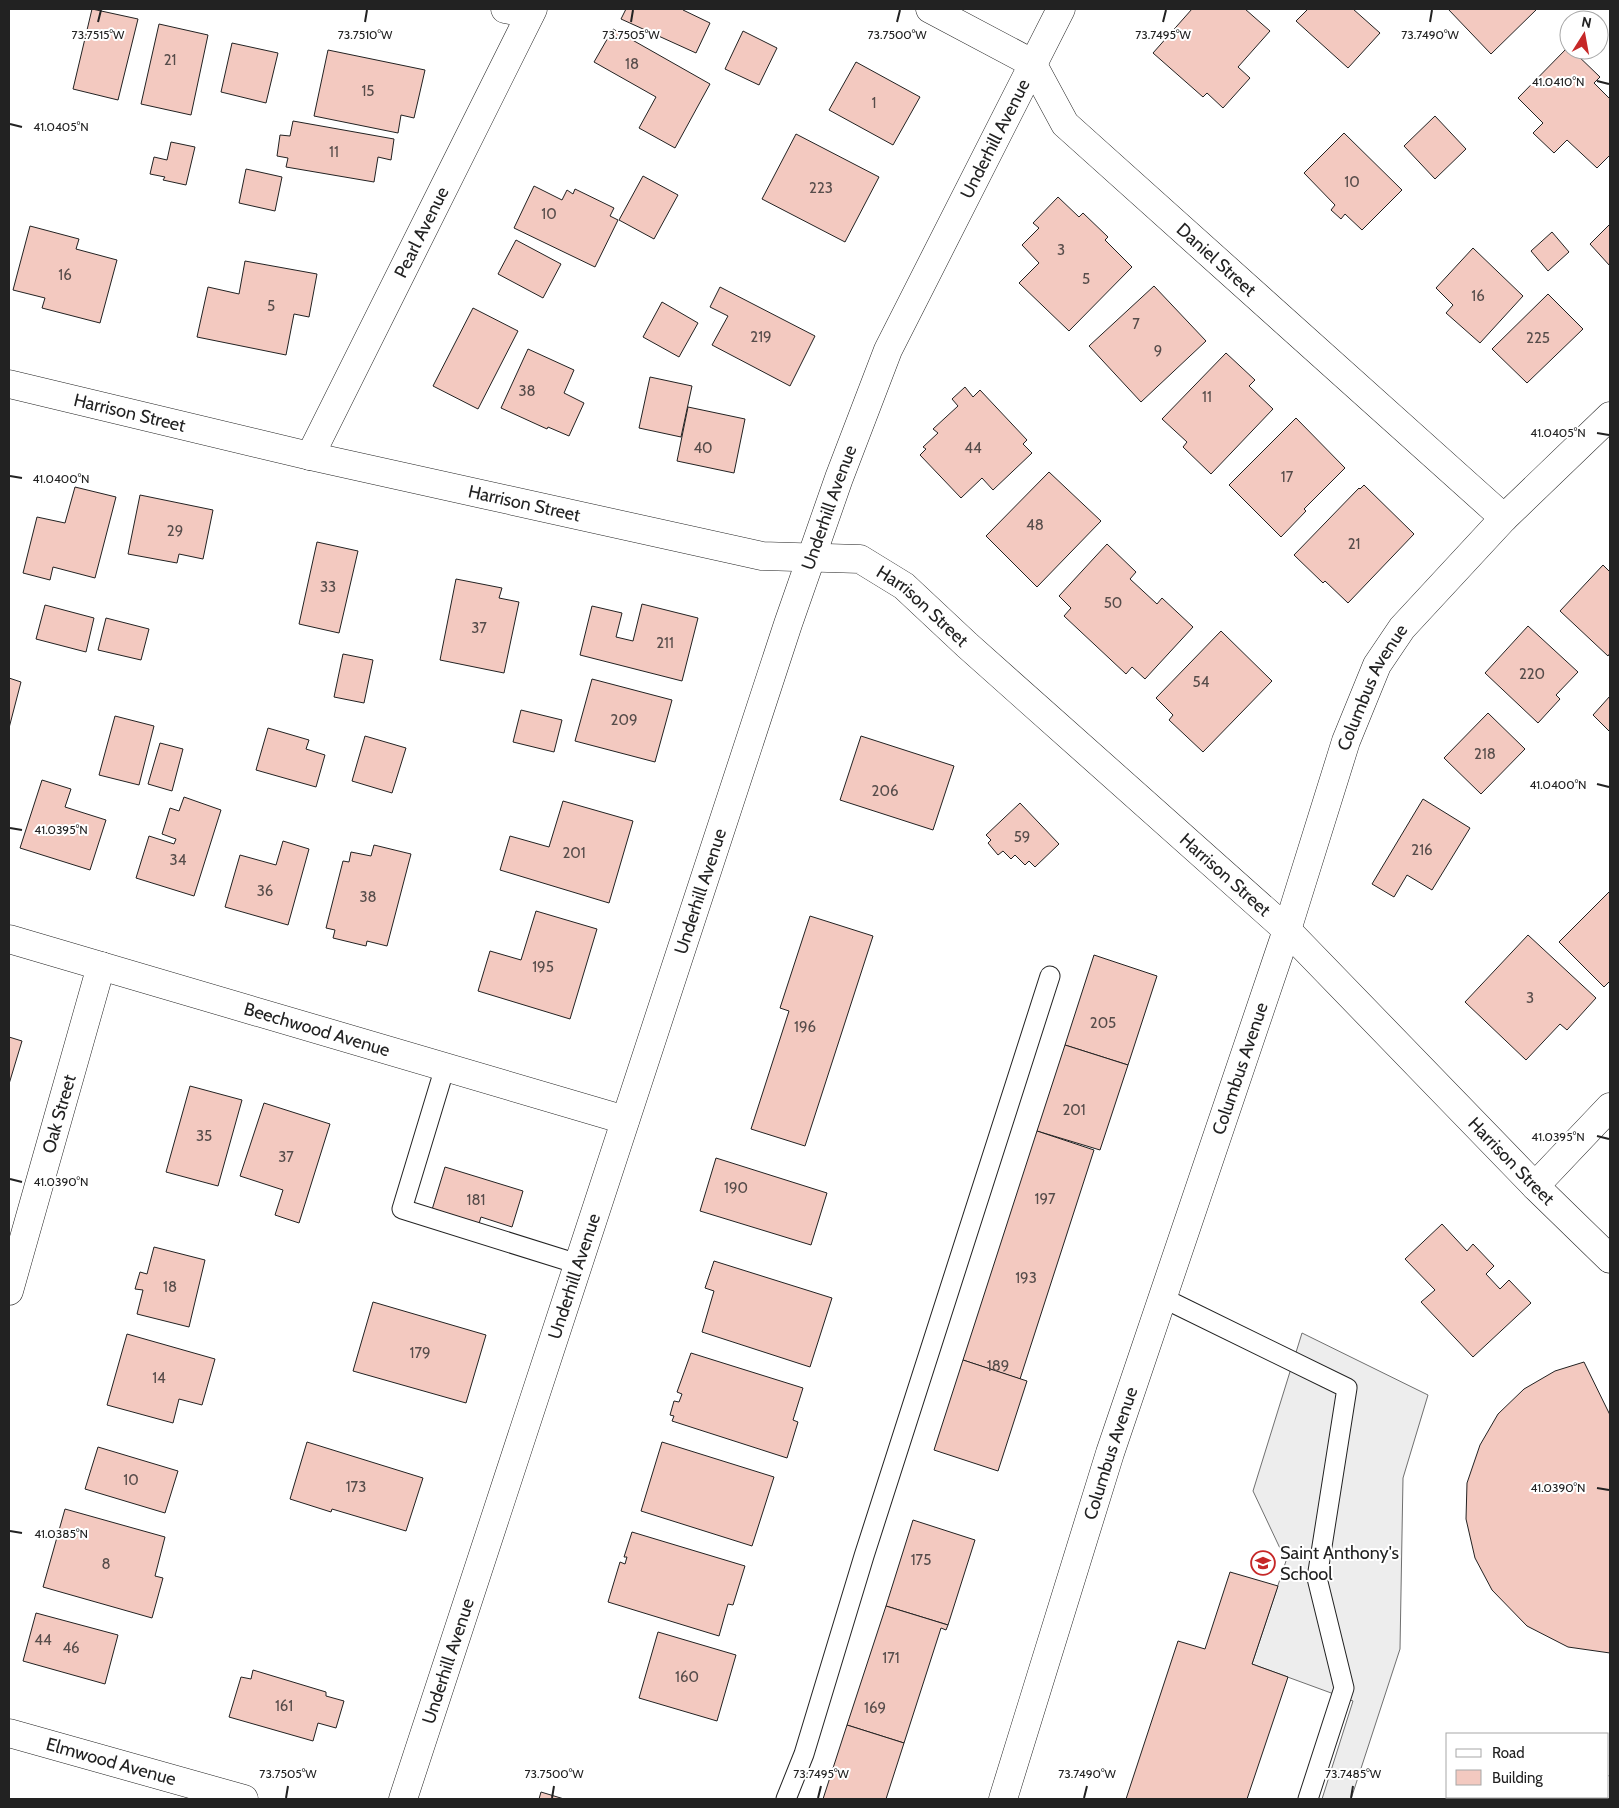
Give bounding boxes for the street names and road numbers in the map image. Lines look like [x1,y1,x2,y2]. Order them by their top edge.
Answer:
street label: Underhill Avenue [956,75,1035,202]
street label: Pearl Avenue [390,183,454,282]
street label: Daniel Street [1172,218,1261,301]
street label: Harrison Street [72,389,188,437]
street label: Underhill Avenue [797,442,862,573]
street label: Harrison Street [466,480,582,526]
street label: Harrison Street [873,561,973,651]
street label: Columbus Avenue [1333,620,1412,753]
street label: Underhill Avenue [670,826,731,957]
street label: Harrison Street [1175,829,1275,921]
street label: Beechwood Avenue [241,998,392,1061]
street label: Columbus Avenue [1208,1000,1273,1138]
street label: Oak Street [38,1072,81,1156]
street label: Harrison Street [1463,1113,1559,1210]
street label: Underhill Avenue [543,1211,605,1342]
street label: Columbus Avenue [1079,1384,1143,1522]
street label: Underhill Avenue [417,1596,479,1727]
street label: Elmwood Avenue [44,1733,178,1790]

